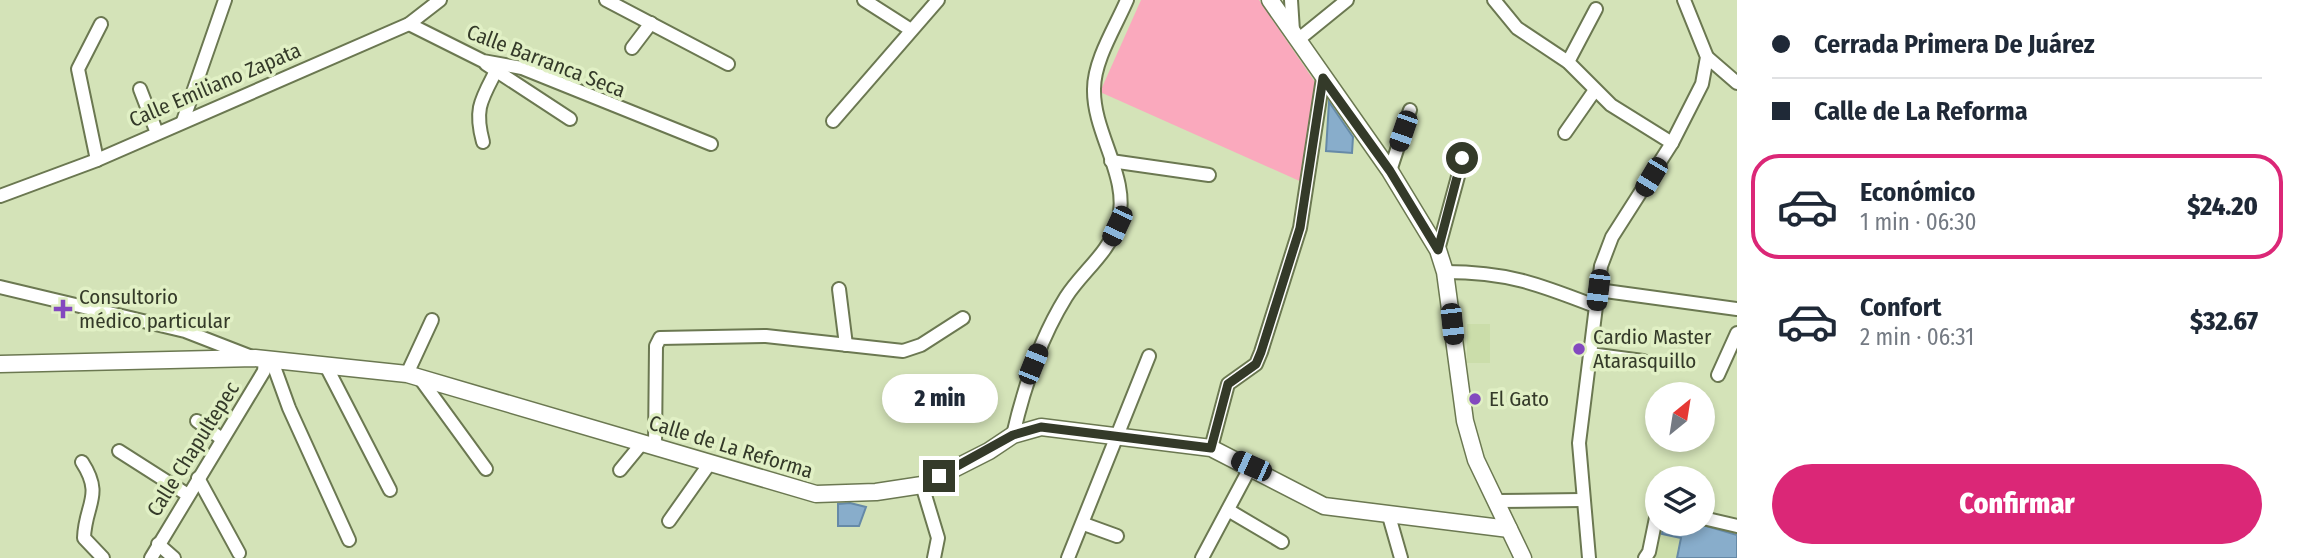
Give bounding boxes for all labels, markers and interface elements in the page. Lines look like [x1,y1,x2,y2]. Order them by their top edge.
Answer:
street label: Calle Barranca Seca [463,19,629,103]
text: Cerrada Primera De Juárez [1814,29,2095,60]
street label: Calle Emiliano Zapata [125,37,305,133]
text: Calle de La Reforma [1814,96,2028,127]
car [1387,108,1420,154]
route start [1446,142,1478,174]
car [1632,154,1671,200]
icon: car [1776,175,1839,238]
text: Económico [1860,177,1975,208]
text: $24.20 [2187,191,2258,222]
car [1099,203,1136,249]
text: 1 min · 06:30 [1860,208,1977,236]
car [1586,268,1611,312]
place label: Consultorio médico particular [79,284,231,334]
icon: car [1776,290,1839,353]
text: Confort [1860,292,1941,323]
marker: Consultorio médico particular [53,299,73,319]
car [1440,302,1465,346]
text: $32.67 [2190,306,2258,337]
text: 2 min · 06:31 [1860,323,1974,351]
place label: Cardio Master Atarasquillo [1593,324,1712,374]
car [1016,341,1051,387]
marker: Cardio Master Atarasquillo [1571,341,1587,357]
callout: 2 min [881,374,997,424]
street label: Calle Chapultepec [141,377,245,521]
north arrow [1645,382,1715,452]
map controls [1645,382,1715,536]
text: 2 min [915,384,965,412]
place label: El Gato [1489,386,1549,412]
marker: El Gato [1467,391,1483,407]
street label: Calle de La Reforma [646,410,816,484]
car [1228,448,1275,484]
route end [923,460,955,492]
button: Confirmar [1772,464,2262,544]
button: layers [1645,466,1715,536]

